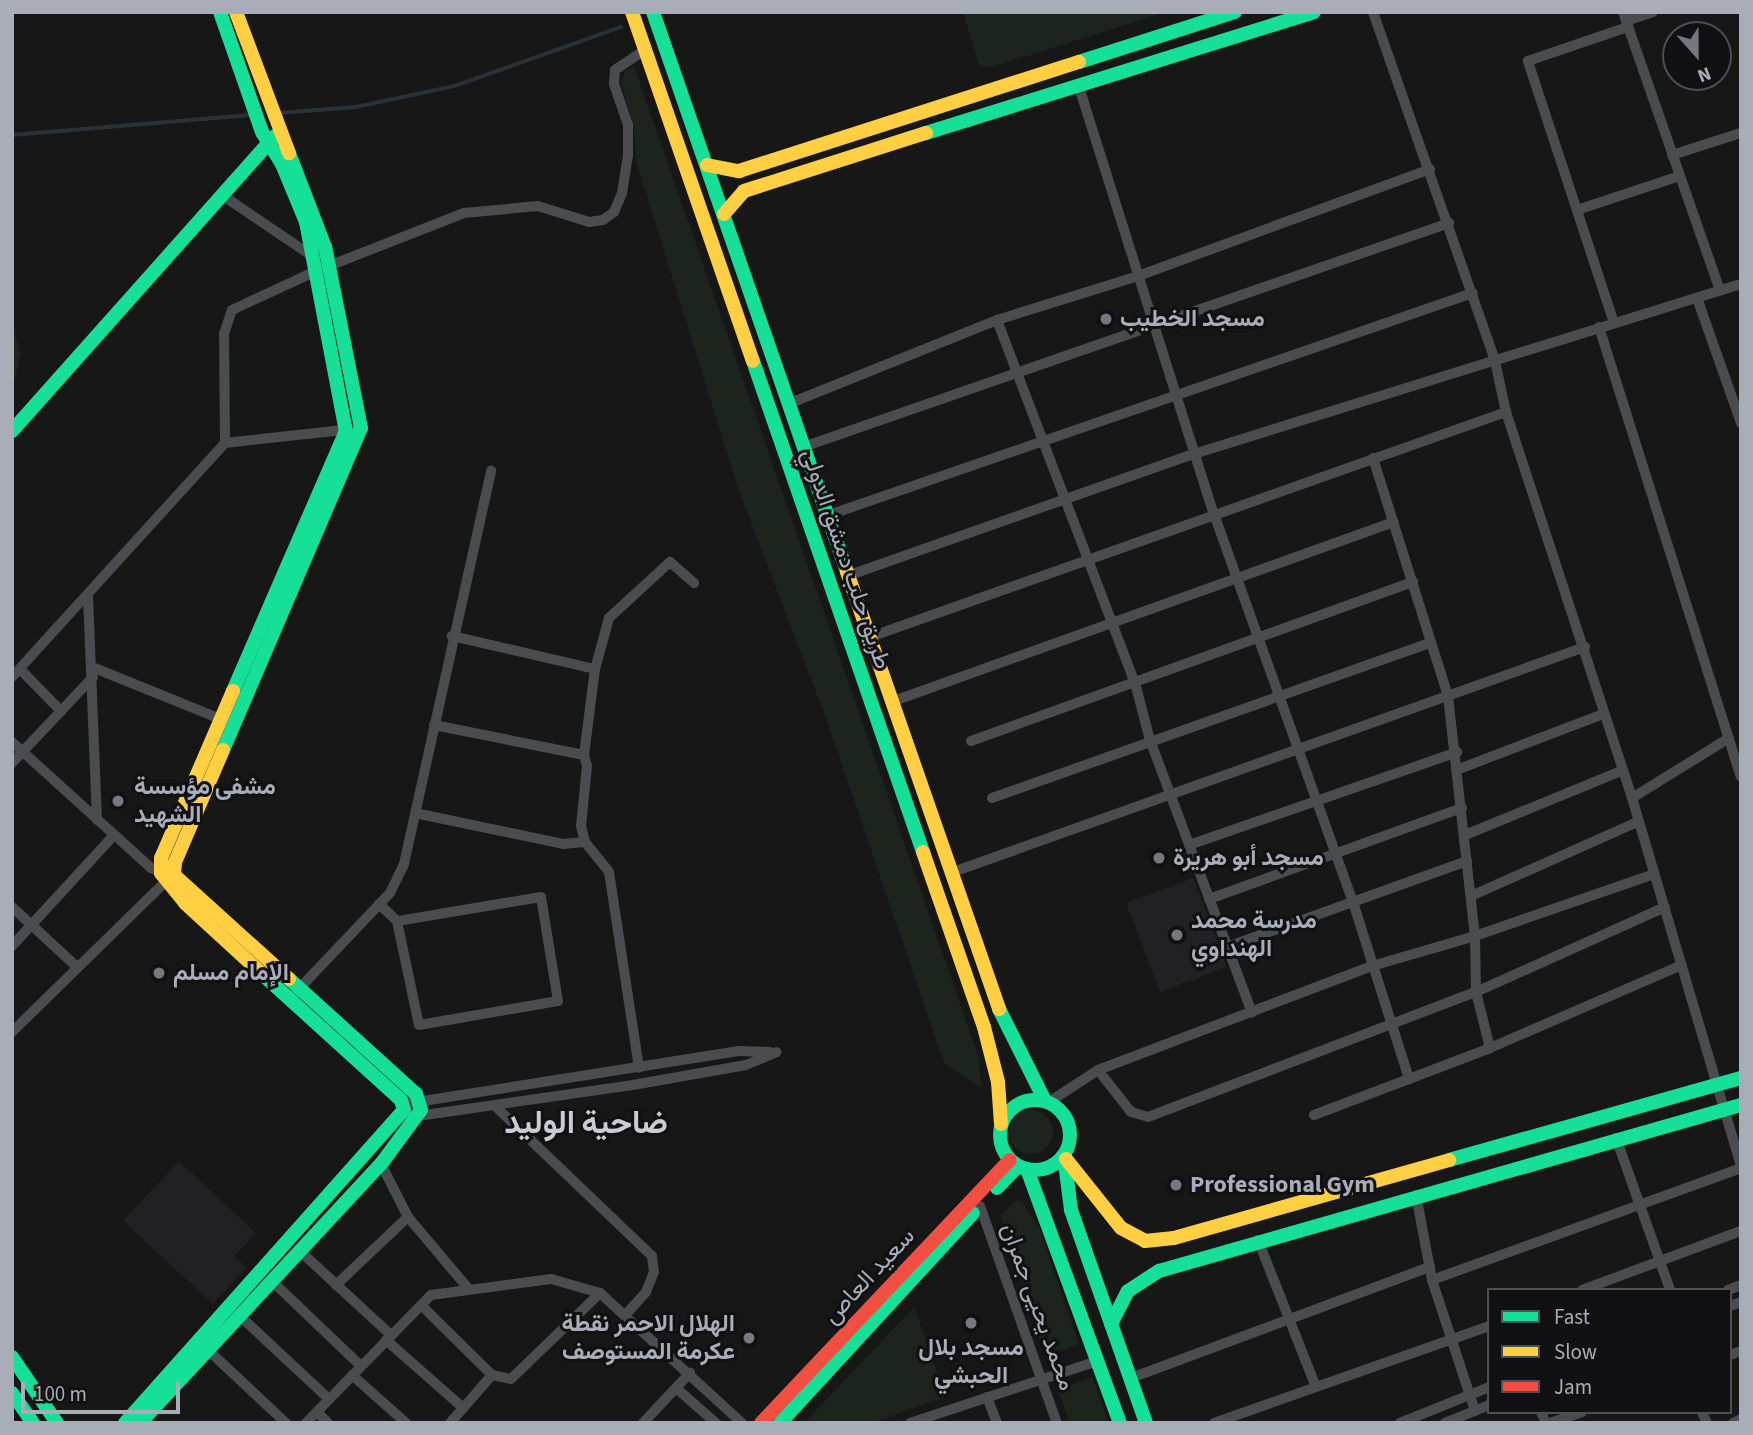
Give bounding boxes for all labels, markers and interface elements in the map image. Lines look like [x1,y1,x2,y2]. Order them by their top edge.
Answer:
north arrow [1662,21,1732,91]
text: N [1693,59,1715,89]
place label: مسجد الخطيب [1120,305,1265,333]
marker: مسجد الخطيب [1098,311,1114,327]
street label: طريق حلب دمشق الدولي [795,445,897,673]
place label: مشفى مؤسسة الشهيد [134,773,276,829]
marker: مشفى مؤسسة الشهيد [108,791,128,811]
place label: مسجد أبو هريرة [1173,844,1324,872]
marker: مسجد أبو هريرة [1151,850,1167,866]
place label: مدرسة محمد الهنداوي [1191,907,1317,963]
marker: مدرسة محمد الهنداوي [1169,927,1185,943]
place label: الإمام مسلم [173,959,289,987]
marker: الإمام مسلم [151,965,167,981]
district label: ضاحية الوليد [504,1104,668,1142]
place label: Professional Gym [1190,1171,1375,1199]
marker: Professional Gym [1168,1177,1184,1193]
street label: محمد يحيى جمران [994,1219,1082,1395]
street label: سعيد العاص [817,1222,921,1330]
legend [1487,1288,1732,1414]
text: Fast [1554,1302,1590,1332]
place label: الهلال الاحمر نقطة عكرمة المستوصف [561,1310,735,1366]
marker: مسجد بلال الحبشي [963,1315,979,1331]
marker: الهلال الاحمر نقطة عكرمة المستوصف [741,1330,757,1346]
place label: مسجد بلال الحبشي [918,1334,1024,1390]
text: Slow [1554,1337,1597,1367]
scale bar [24,1368,184,1412]
text: Jam [1554,1372,1592,1402]
text: 100 m [34,1379,87,1409]

